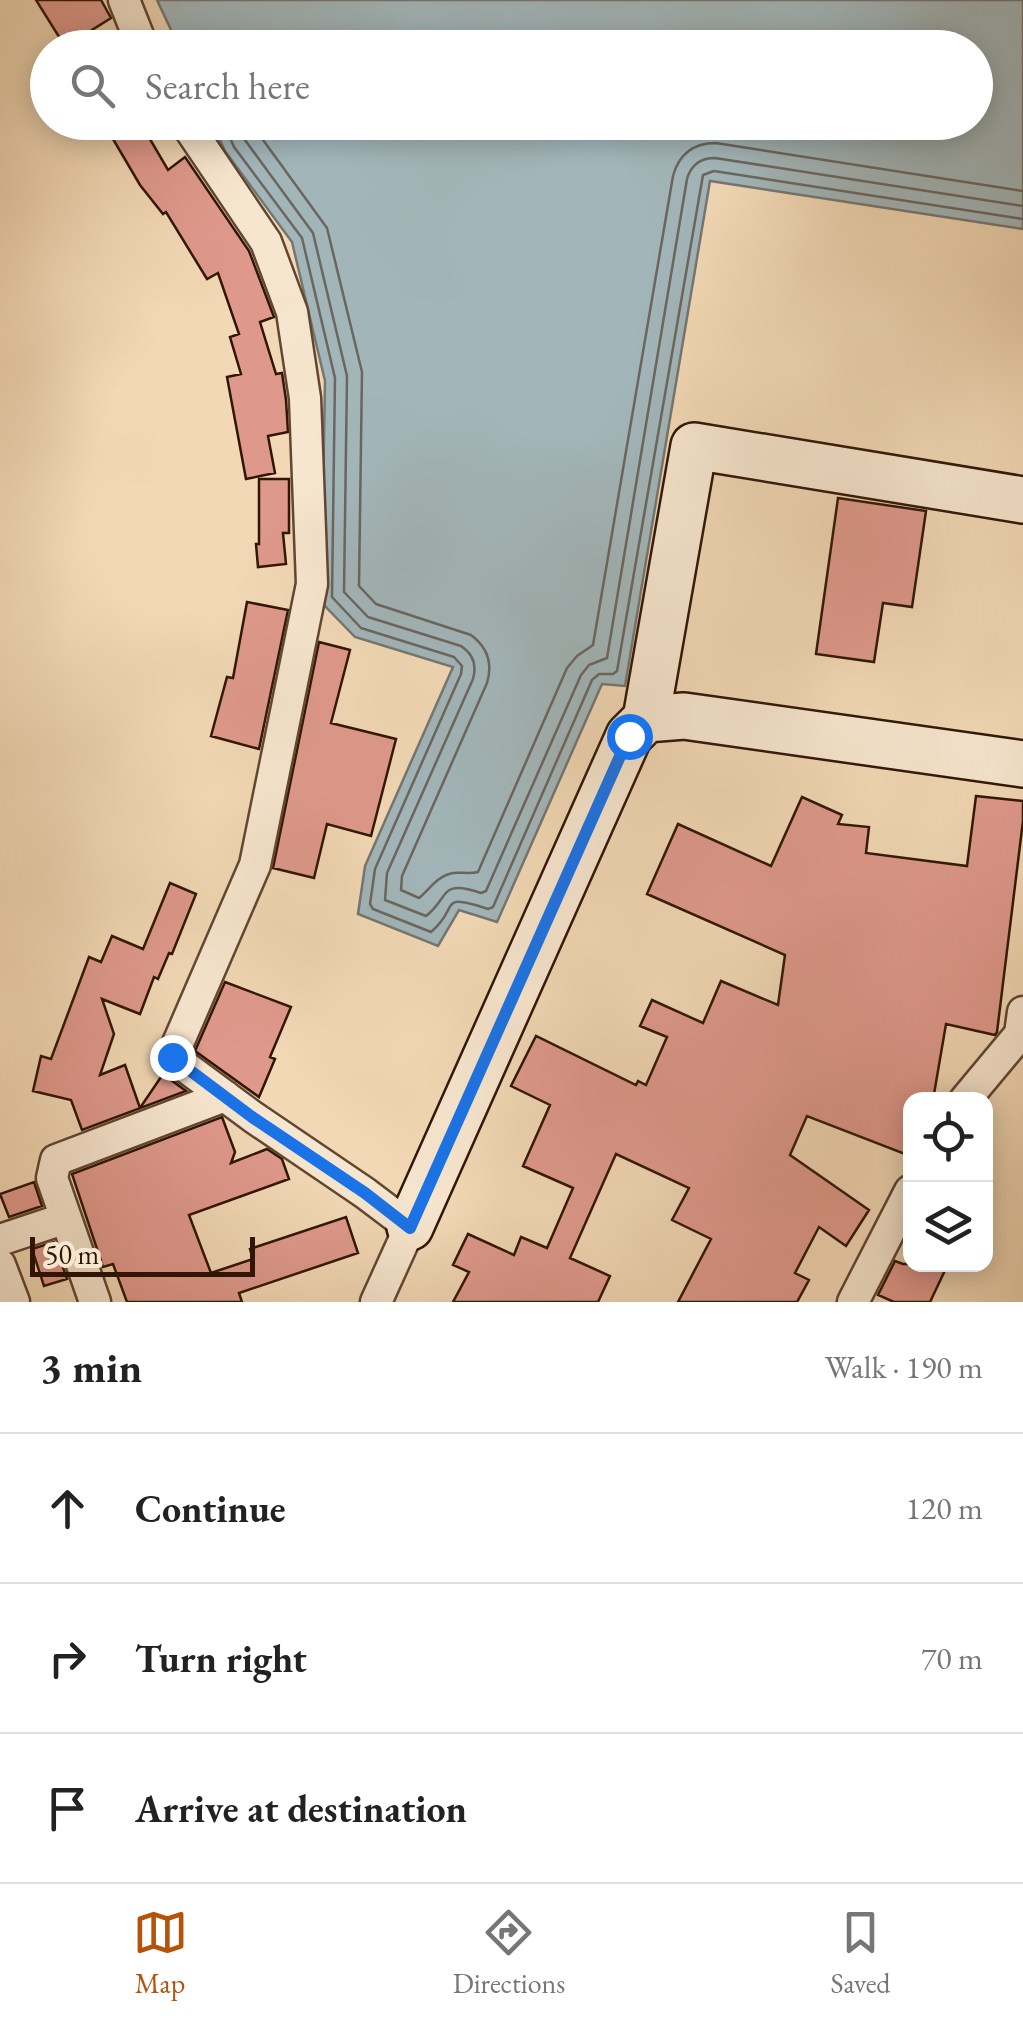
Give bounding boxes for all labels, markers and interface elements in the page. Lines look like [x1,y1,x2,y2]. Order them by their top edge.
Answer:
search box [30,30,993,140]
icon: search [65,58,120,113]
text: Search here [145,61,310,110]
route start [607,714,653,760]
route end [150,1035,196,1081]
map controls [903,1092,993,1272]
button: locate [903,1092,993,1182]
button: layers [903,1182,993,1272]
scale bar [30,1232,255,1276]
text: 50 m [45,1236,99,1272]
text: 3 min [40,1340,142,1395]
text: Walk · 190 m [825,1346,983,1388]
icon: ahead [40,1481,95,1536]
text: Continue [135,1484,286,1533]
text: 120 m [906,1487,983,1529]
icon: right [40,1631,95,1686]
text: Turn right [135,1634,307,1683]
text: 70 m [921,1637,983,1679]
icon: arrive [40,1781,95,1836]
text: Arrive at destination [135,1784,467,1833]
tab: Map [133,1905,188,2001]
tab: Directions [453,1905,565,2001]
tab: Saved [830,1905,890,2001]

